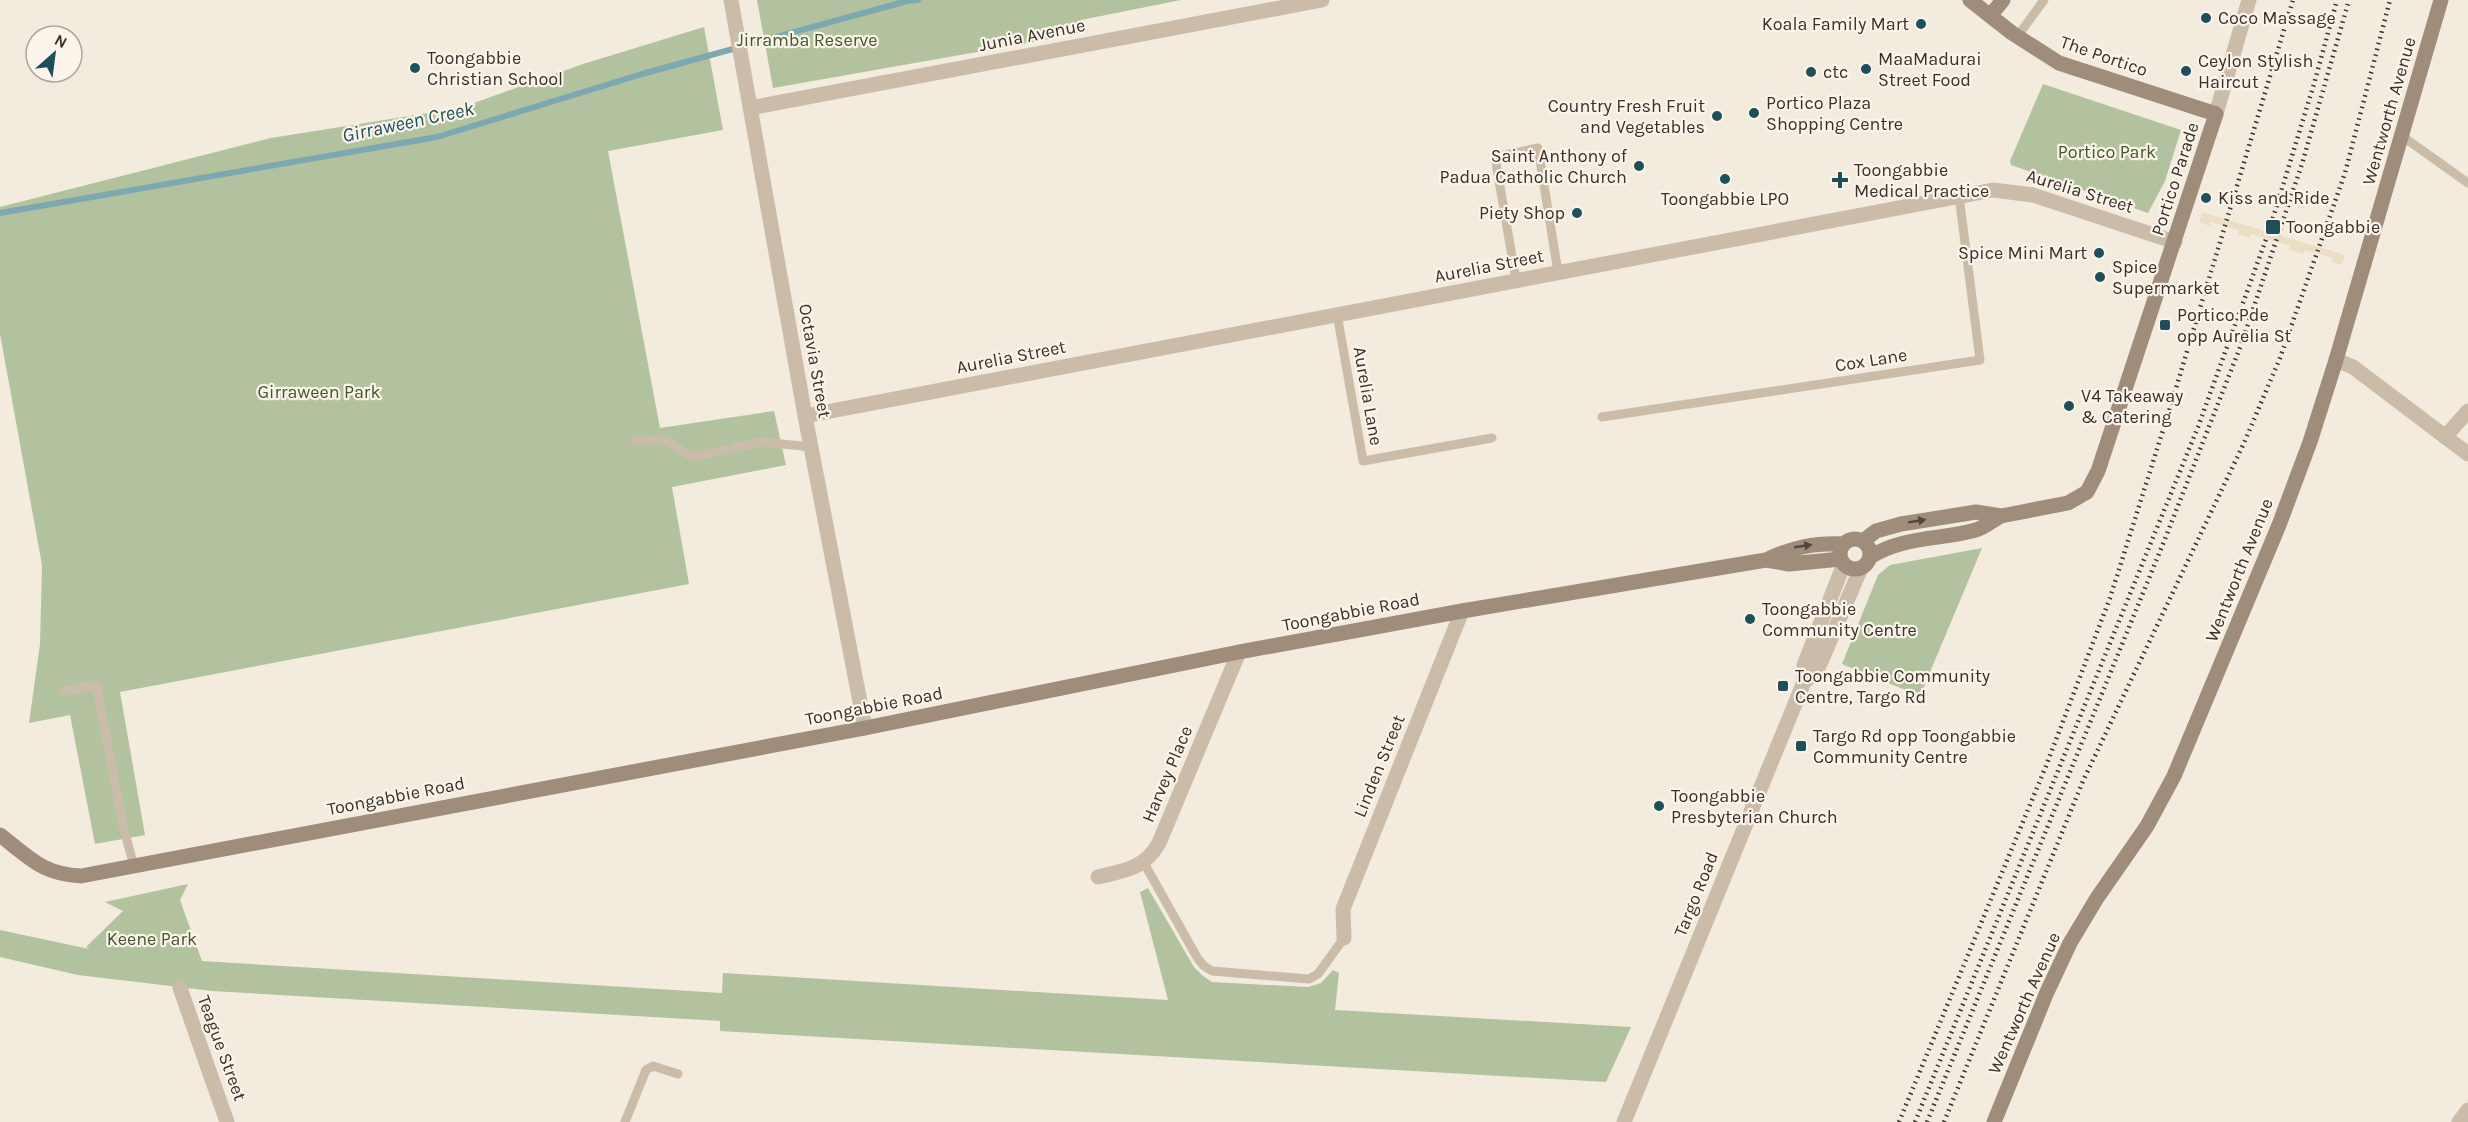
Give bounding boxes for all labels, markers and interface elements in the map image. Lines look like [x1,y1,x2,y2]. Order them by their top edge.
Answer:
place label: Coco Massage [2218,7,2336,29]
marker: Coco Massage [2199,11,2213,25]
place label: Koala Family Mart [1762,13,1909,35]
street label: Junia Avenue [977,14,1087,56]
marker: Koala Family Mart [1914,17,1928,31]
north arrow [24,24,84,84]
park label: Jirramba Reserve [736,29,878,51]
text: N [51,30,70,52]
street label: The Portico [2057,31,2151,81]
street label: Wentworth Avenue [2357,34,2421,188]
place label: Toongabbie Christian School [427,47,563,90]
place label: MaaMadurai Street Food [1878,48,1982,91]
place label: Ceylon Stylish Haircut [2198,50,2313,93]
marker: Toongabbie Christian School [408,61,422,75]
place label: ctc [1823,61,1848,83]
marker: MaaMadurai Street Food [1859,62,1873,76]
marker: Ceylon Stylish Haircut [2179,64,2193,78]
marker: ctc [1804,65,1818,79]
place label: Portico Plaza Shopping Centre [1766,92,1903,135]
place label: Country Fresh Fruit and Vegetables [1548,95,1705,138]
water label: Girraween Creek [340,97,477,147]
marker: Portico Plaza Shopping Centre [1747,106,1761,120]
marker: Country Fresh Fruit and Vegetables [1710,109,1724,123]
street label: Portico Parade [2146,119,2204,239]
park label: Portico Park [2058,141,2156,163]
place label: Saint Anthony of Padua Catholic Church [1440,145,1628,188]
marker: Saint Anthony of Padua Catholic Church [1632,159,1646,173]
place label: Toongabbie Medical Practice [1854,159,1989,202]
street label: Aurelia Street [2024,164,2137,218]
marker: Toongabbie Medical Practice [1831,171,1849,189]
marker: Toongabbie LPO [1718,172,1732,186]
place label: Kiss and Ride [2218,187,2330,209]
place label: Toongabbie LPO [1661,188,1789,210]
marker: Kiss and Ride [2199,191,2213,205]
place label: Piety Shop [1479,202,1565,224]
marker: Piety Shop [1570,206,1584,220]
place label: Toongabbie [2286,216,2380,238]
marker: Toongabbie [2264,218,2282,236]
place label: Spice Mini Mart [1958,242,2087,264]
street label: Aurelia Street [1432,245,1546,287]
marker: Spice Mini Mart [2092,246,2106,260]
place label: Spice Supermarket [2112,256,2220,299]
marker: Spice Supermarket [2093,270,2107,284]
street label: Octavia Street [794,302,836,420]
place label: Portico Pde opp Aurelia St [2177,304,2292,347]
marker: Portico Pde opp Aurelia St [2158,318,2172,332]
street label: Aurelia Street [954,336,1068,378]
street label: Cox Lane [1833,343,1909,377]
street label: Aurelia Lane [1348,345,1388,447]
park label: Girraween Park [257,381,381,403]
place label: V4 Takeaway & Catering [2081,385,2184,428]
marker: V4 Takeaway & Catering [2062,399,2076,413]
street label: Wentworth Avenue [2200,495,2278,645]
one-way arrow [1907,517,1926,526]
one-way arrow [1794,541,1813,550]
street label: Toongabbie Road [1280,588,1422,636]
place label: Toongabbie Community Centre [1762,598,1917,641]
marker: Toongabbie Community Centre [1743,612,1757,626]
place label: Toongabbie Community Centre, Targo Rd [1795,665,1991,708]
marker: Toongabbie Community Centre, Targo Rd [1776,679,1790,693]
street label: Toongabbie Road [803,682,945,730]
street label: Linden Street [1348,711,1410,821]
street label: Harvey Place [1137,722,1197,826]
place label: Targo Rd opp Toongabbie Community Centre [1813,725,2016,768]
marker: Targo Rd opp Toongabbie Community Centre [1794,739,1808,753]
street label: Toongabbie Road [325,772,467,820]
place label: Toongabbie Presbyterian Church [1671,785,1838,828]
marker: Toongabbie Presbyterian Church [1652,799,1666,813]
street label: Targo Road [1669,848,1723,940]
park label: Keene Park [107,928,197,950]
street label: Wentworth Avenue [1983,929,2065,1077]
street label: Teague Street [193,992,251,1104]

